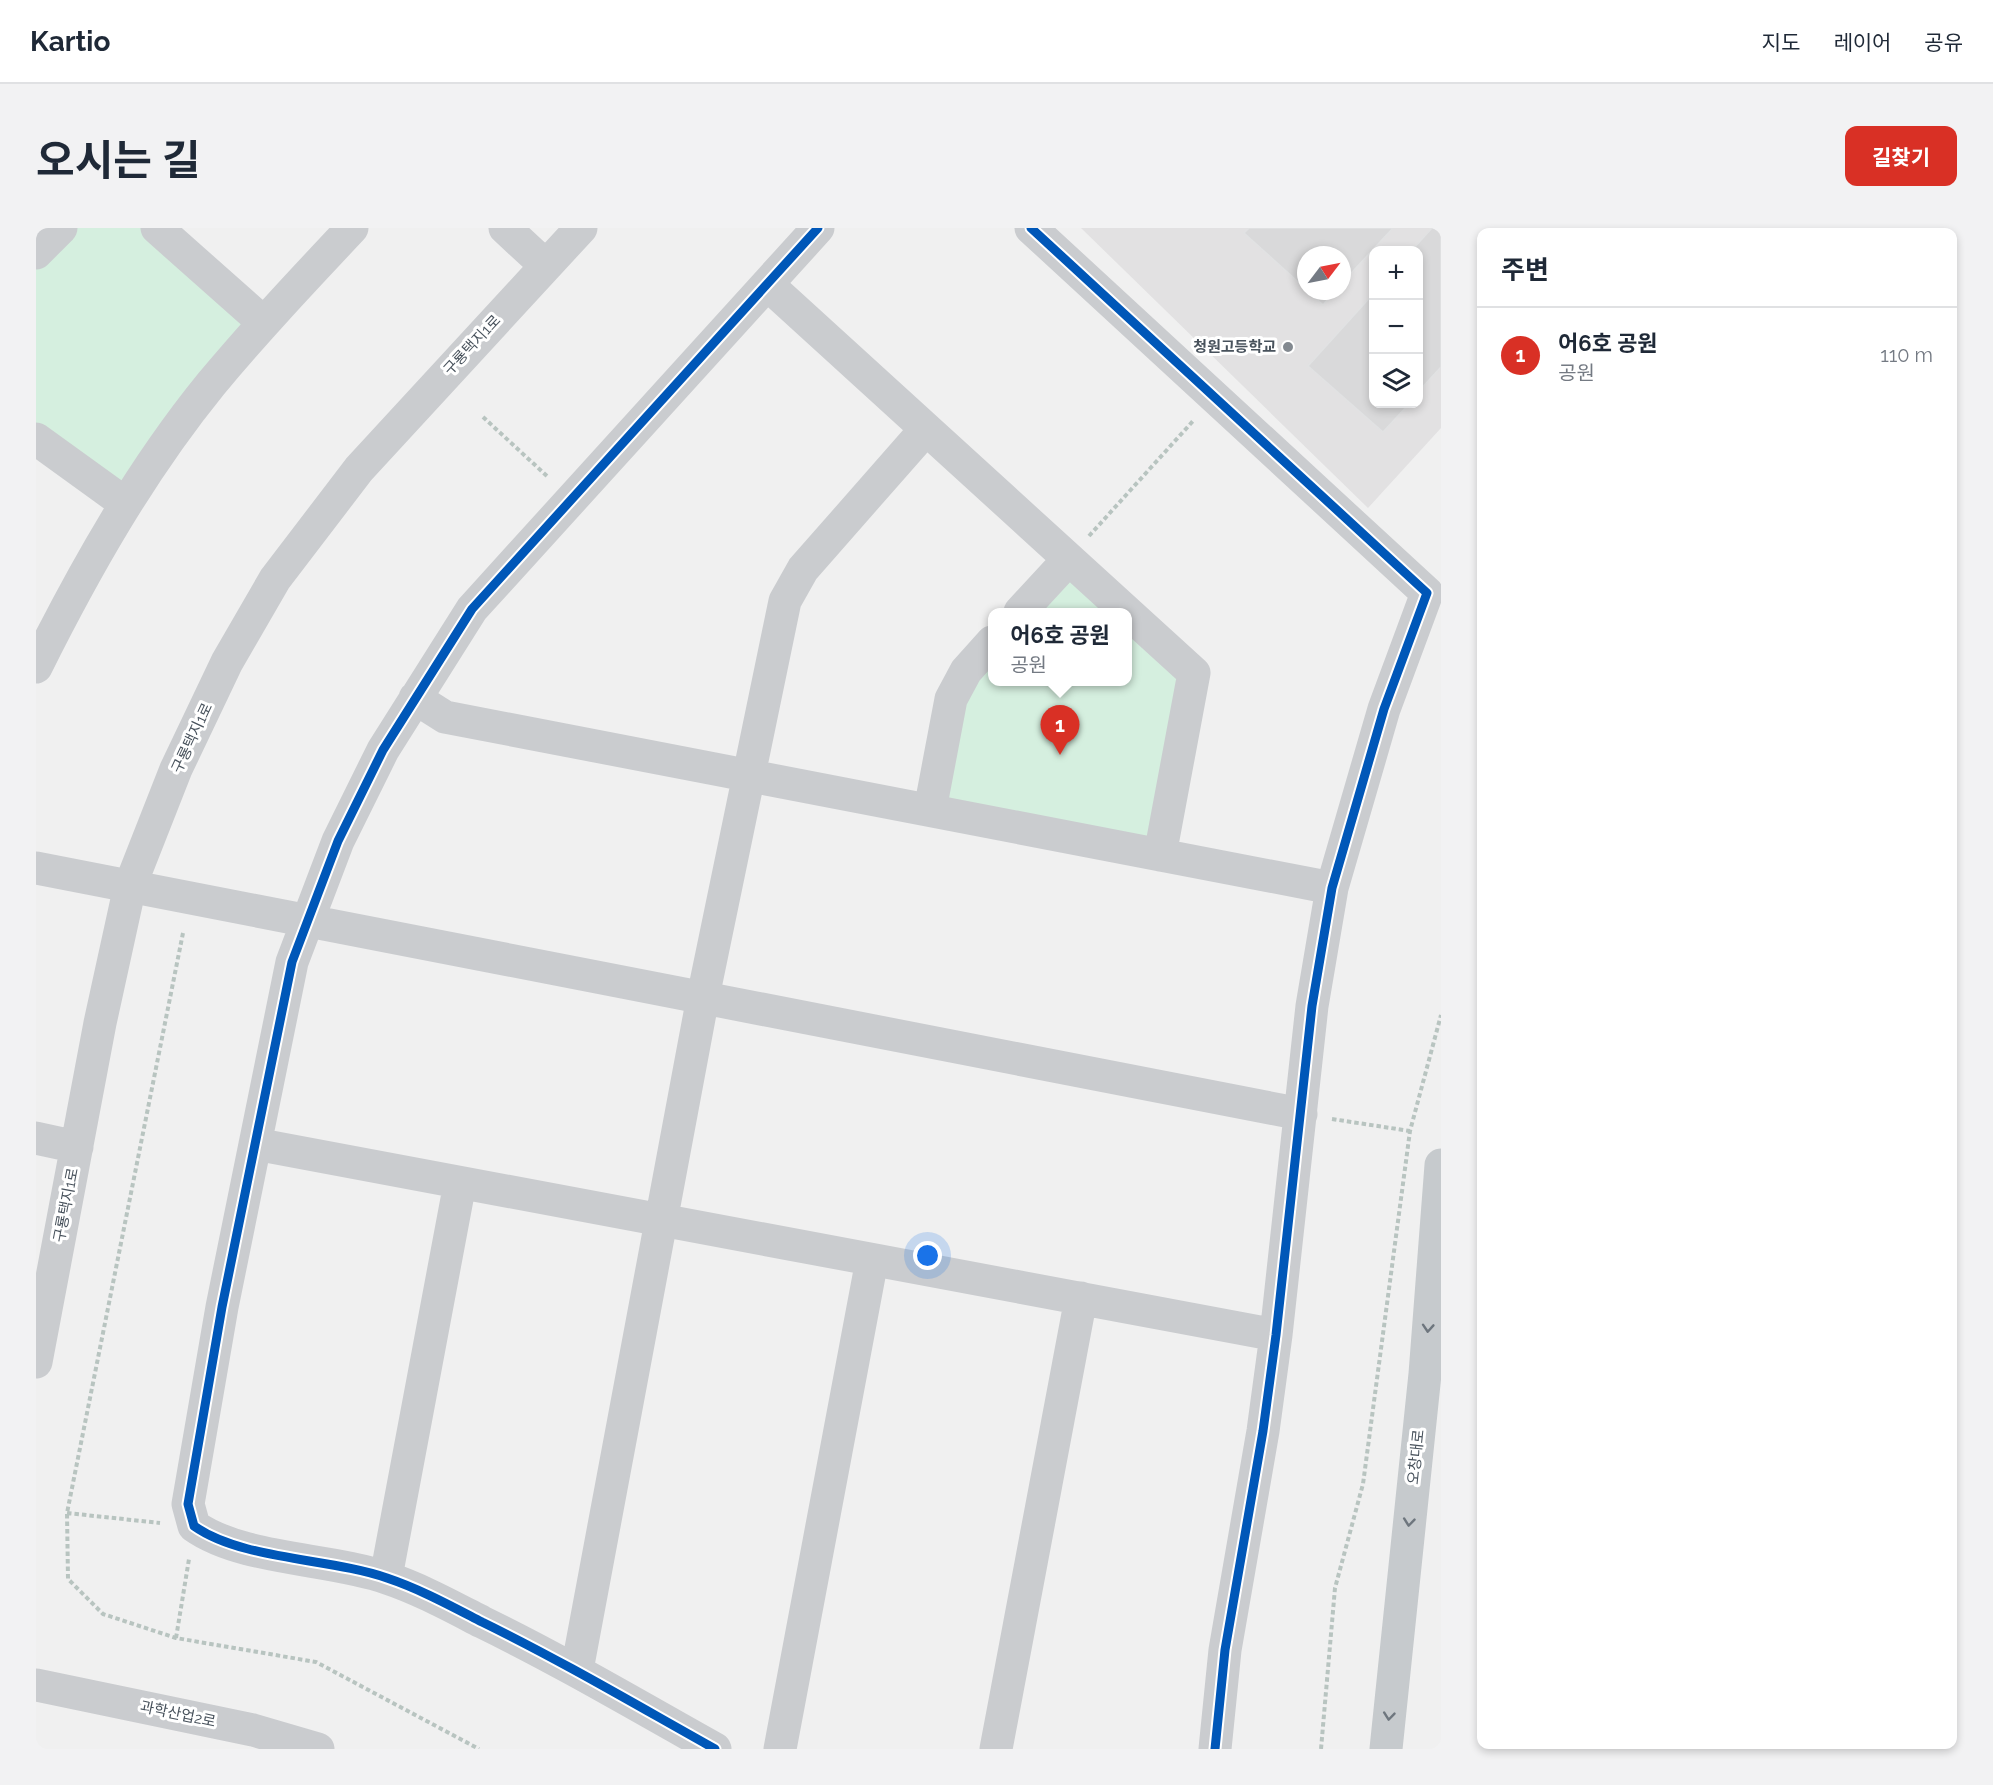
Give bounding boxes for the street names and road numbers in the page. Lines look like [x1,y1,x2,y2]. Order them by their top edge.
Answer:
street label: 구룡택지1로 [440,311,504,379]
street label: 구룡택지1로 [168,700,216,776]
street label: 구룡택지1로 [50,1166,82,1244]
street label: 오창대로 [1404,1429,1428,1485]
street label: 과학산업2로 [139,1697,217,1731]

